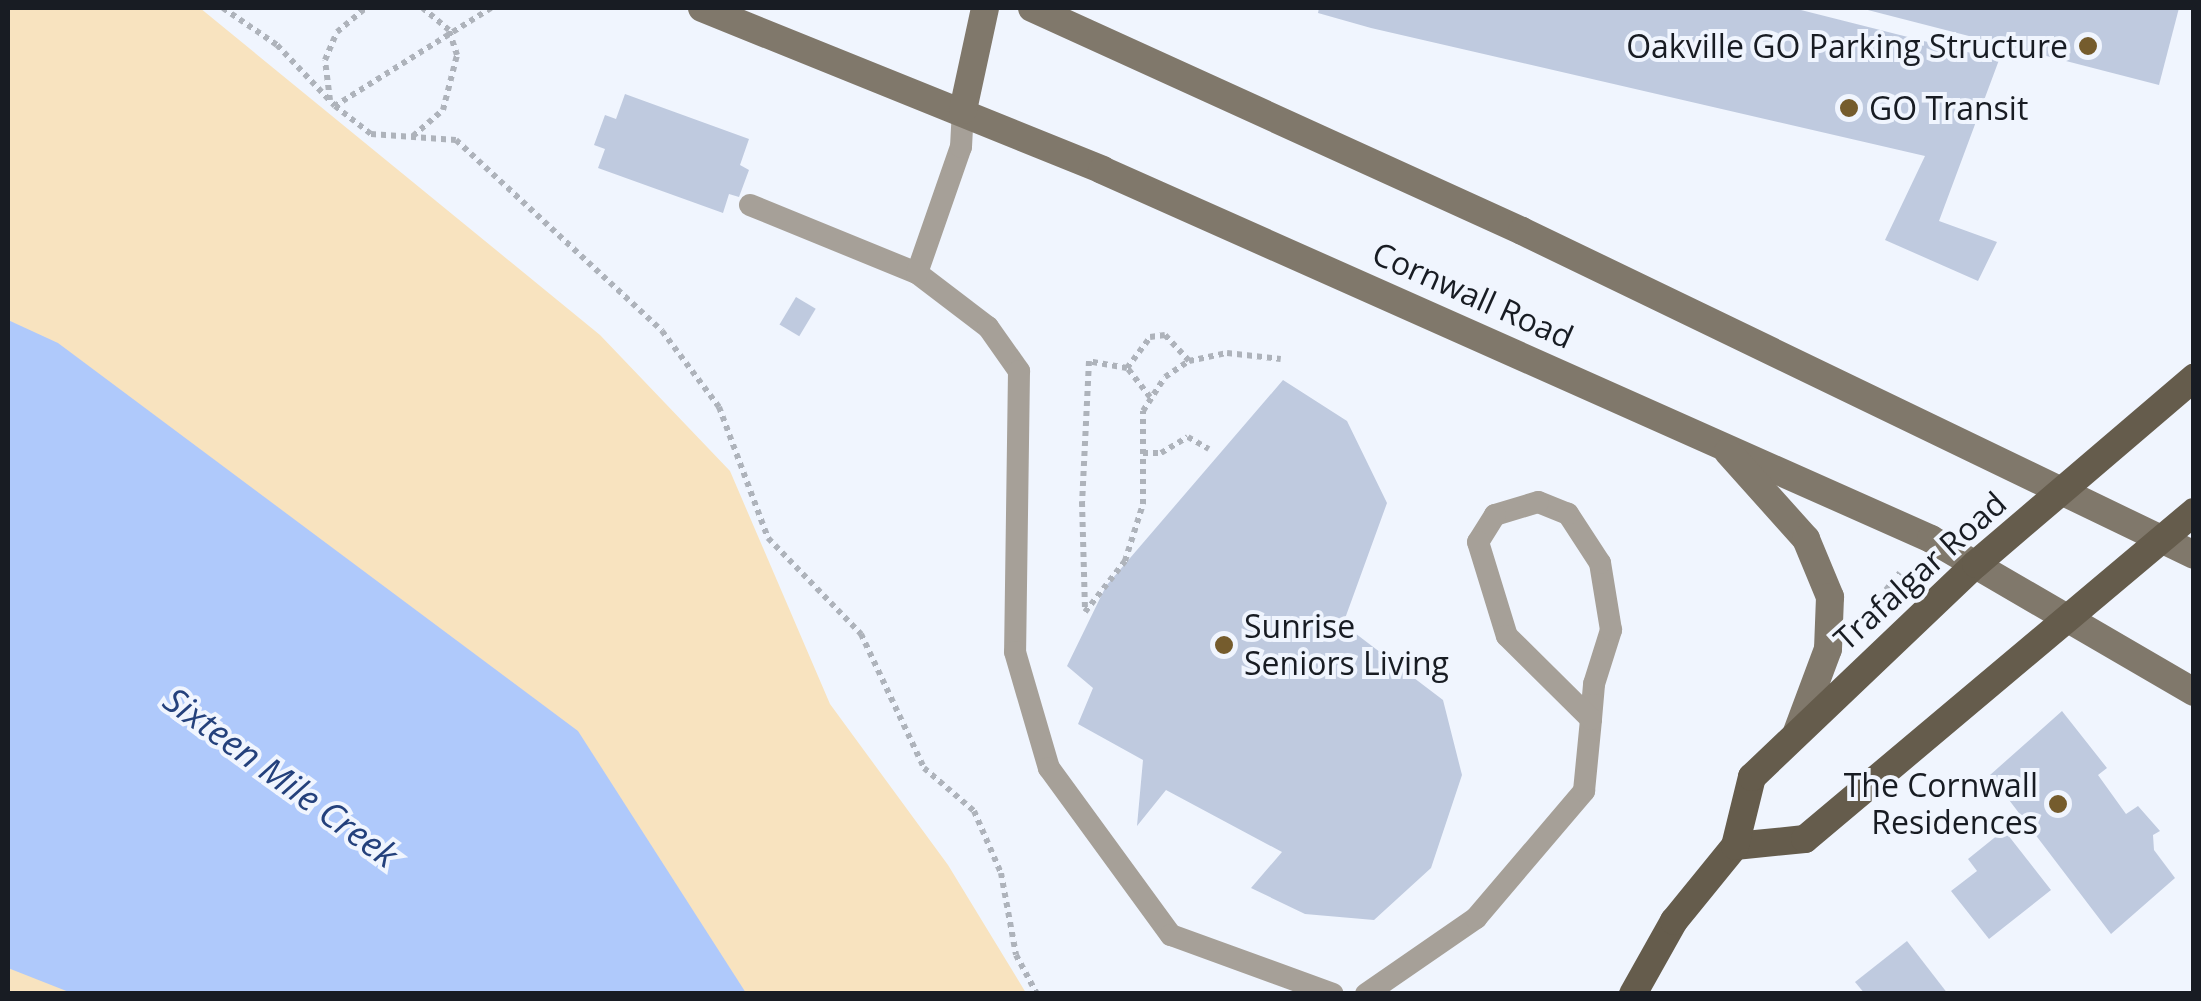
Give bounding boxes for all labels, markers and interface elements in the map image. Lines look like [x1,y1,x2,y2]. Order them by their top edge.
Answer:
place label: Oakville GO Parking Structure [1626,27,2068,65]
marker: Oakville GO Parking Structure [2077,35,2099,57]
place label: GO Transit [1869,89,2028,127]
marker: GO Transit [1838,97,1860,119]
street label: Cornwall Road [1367,234,1579,356]
street label: Trafalgar Road [1826,484,2014,658]
place label: Sunrise Seniors Living [1244,608,1449,683]
marker: Sunrise Seniors Living [1213,634,1235,656]
water label: Sixteen Mile Creek [156,678,406,876]
place label: The Cornwall Residences [1844,767,2038,842]
marker: The Cornwall Residences [2047,793,2069,815]

